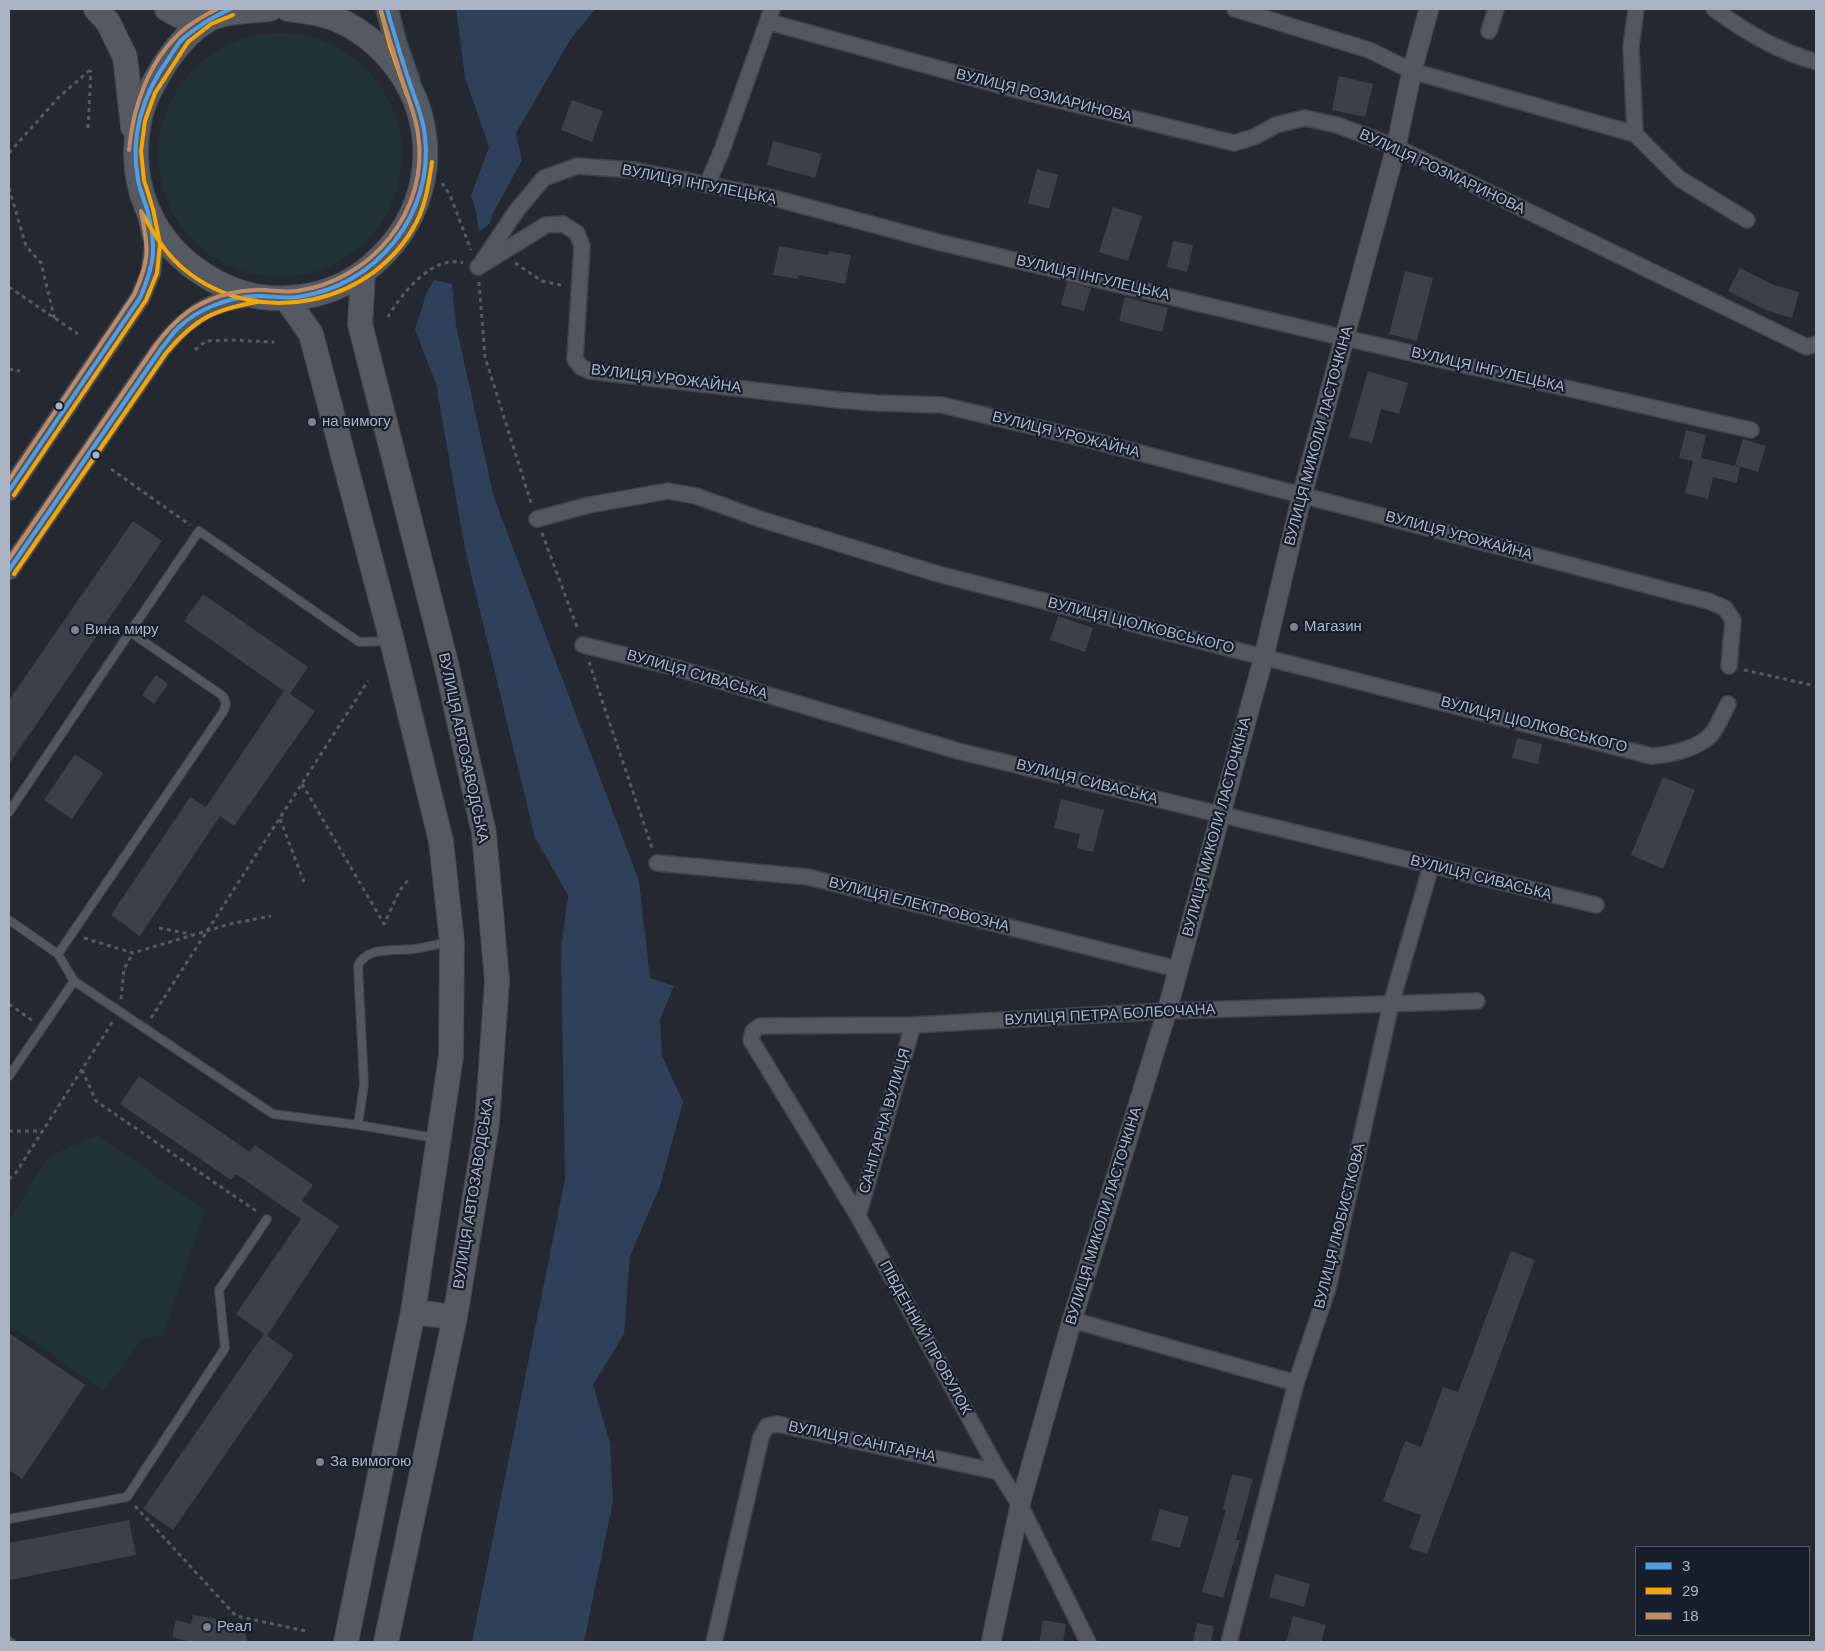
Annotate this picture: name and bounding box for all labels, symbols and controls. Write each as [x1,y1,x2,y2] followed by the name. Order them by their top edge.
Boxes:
[954,65,1134,127] street label: ВУЛИЦЯ РОЗМАРИНОВА
[1356,126,1528,218] street label: ВУЛИЦЯ РОЗМАРИНОВА
[620,161,778,209] street label: ВУЛИЦЯ ІНГУЛЕЦЬКА
[1015,252,1171,304] street label: ВУЛИЦЯ ІНГУЛЕЦЬКА
[1281,324,1357,548] street label: ВУЛИЦЯ МИКОЛИ ЛАСТОЧКІНА
[1410,344,1566,396] street label: ВУЛИЦЯ ІНГУЛЕЦЬКА
[590,361,742,397] street label: ВУЛИЦЯ УРОЖАЙНА
[54,401,64,411] unlabelled marker
[990,408,1142,462] street label: ВУЛИЦЯ УРОЖАЙНА
[322,413,391,431] place label: на вимогу
[306,416,318,428] marker: на вимогу
[91,450,101,460] unlabelled marker
[1384,508,1534,564] street label: ВУЛИЦЯ УРОЖАЙНА
[1046,594,1236,658] street label: ВУЛИЦЯ ЦІОЛКОВСЬКОГО
[1304,618,1362,636] place label: Магазин
[85,621,159,639] place label: Вина миру
[1288,621,1300,633] marker: Магазин
[69,624,81,636] marker: Вина миру
[625,646,769,704] street label: ВУЛИЦЯ СИВАСЬКА
[434,651,492,845] street label: ВУЛИЦЯ АВТОЗАВОДСЬКА
[1439,693,1629,757] street label: ВУЛИЦЯ ЦІОЛКОВСЬКОГО
[1179,715,1255,939] street label: ВУЛИЦЯ МИКОЛИ ЛАСТОЧКІНА
[1014,756,1160,808] street label: ВУЛИЦЯ СИВАСЬКА
[1408,852,1554,904] street label: ВУЛИЦЯ СИВАСЬКА
[827,874,1011,936] street label: ВУЛИЦЯ ЕЛЕКТРОВОЗНА
[1004,1000,1216,1030] street label: ВУЛИЦЯ ПЕТРА БОЛБОЧАНА
[856,1046,914,1196] street label: САНІТАРНА ВУЛИЦЯ
[450,1096,498,1290] street label: ВУЛИЦЯ АВТОЗАВОДСЬКА
[1062,1105,1146,1327] street label: ВУЛИЦЯ МИКОЛИ ЛАСТОЧКІНА
[1311,1141,1369,1311] street label: ВУЛИЦЯ ЛЮБИСТКОВА
[875,1258,975,1418] street label: ПІВДЕННИЙ ПРОВУЛОК
[787,1418,937,1466] street label: ВУЛИЦЯ САНІТАРНА
[330,1453,411,1471] place label: За вимогою
[314,1456,326,1468] marker: За вимогою
[1635,1546,1810,1636] legend
[1682,1557,1690,1574] text: 3
[1682,1582,1699,1599] text: 29
[1682,1607,1699,1624] text: 18
[217,1618,252,1636] place label: Реал
[201,1621,213,1633] marker: Реал

